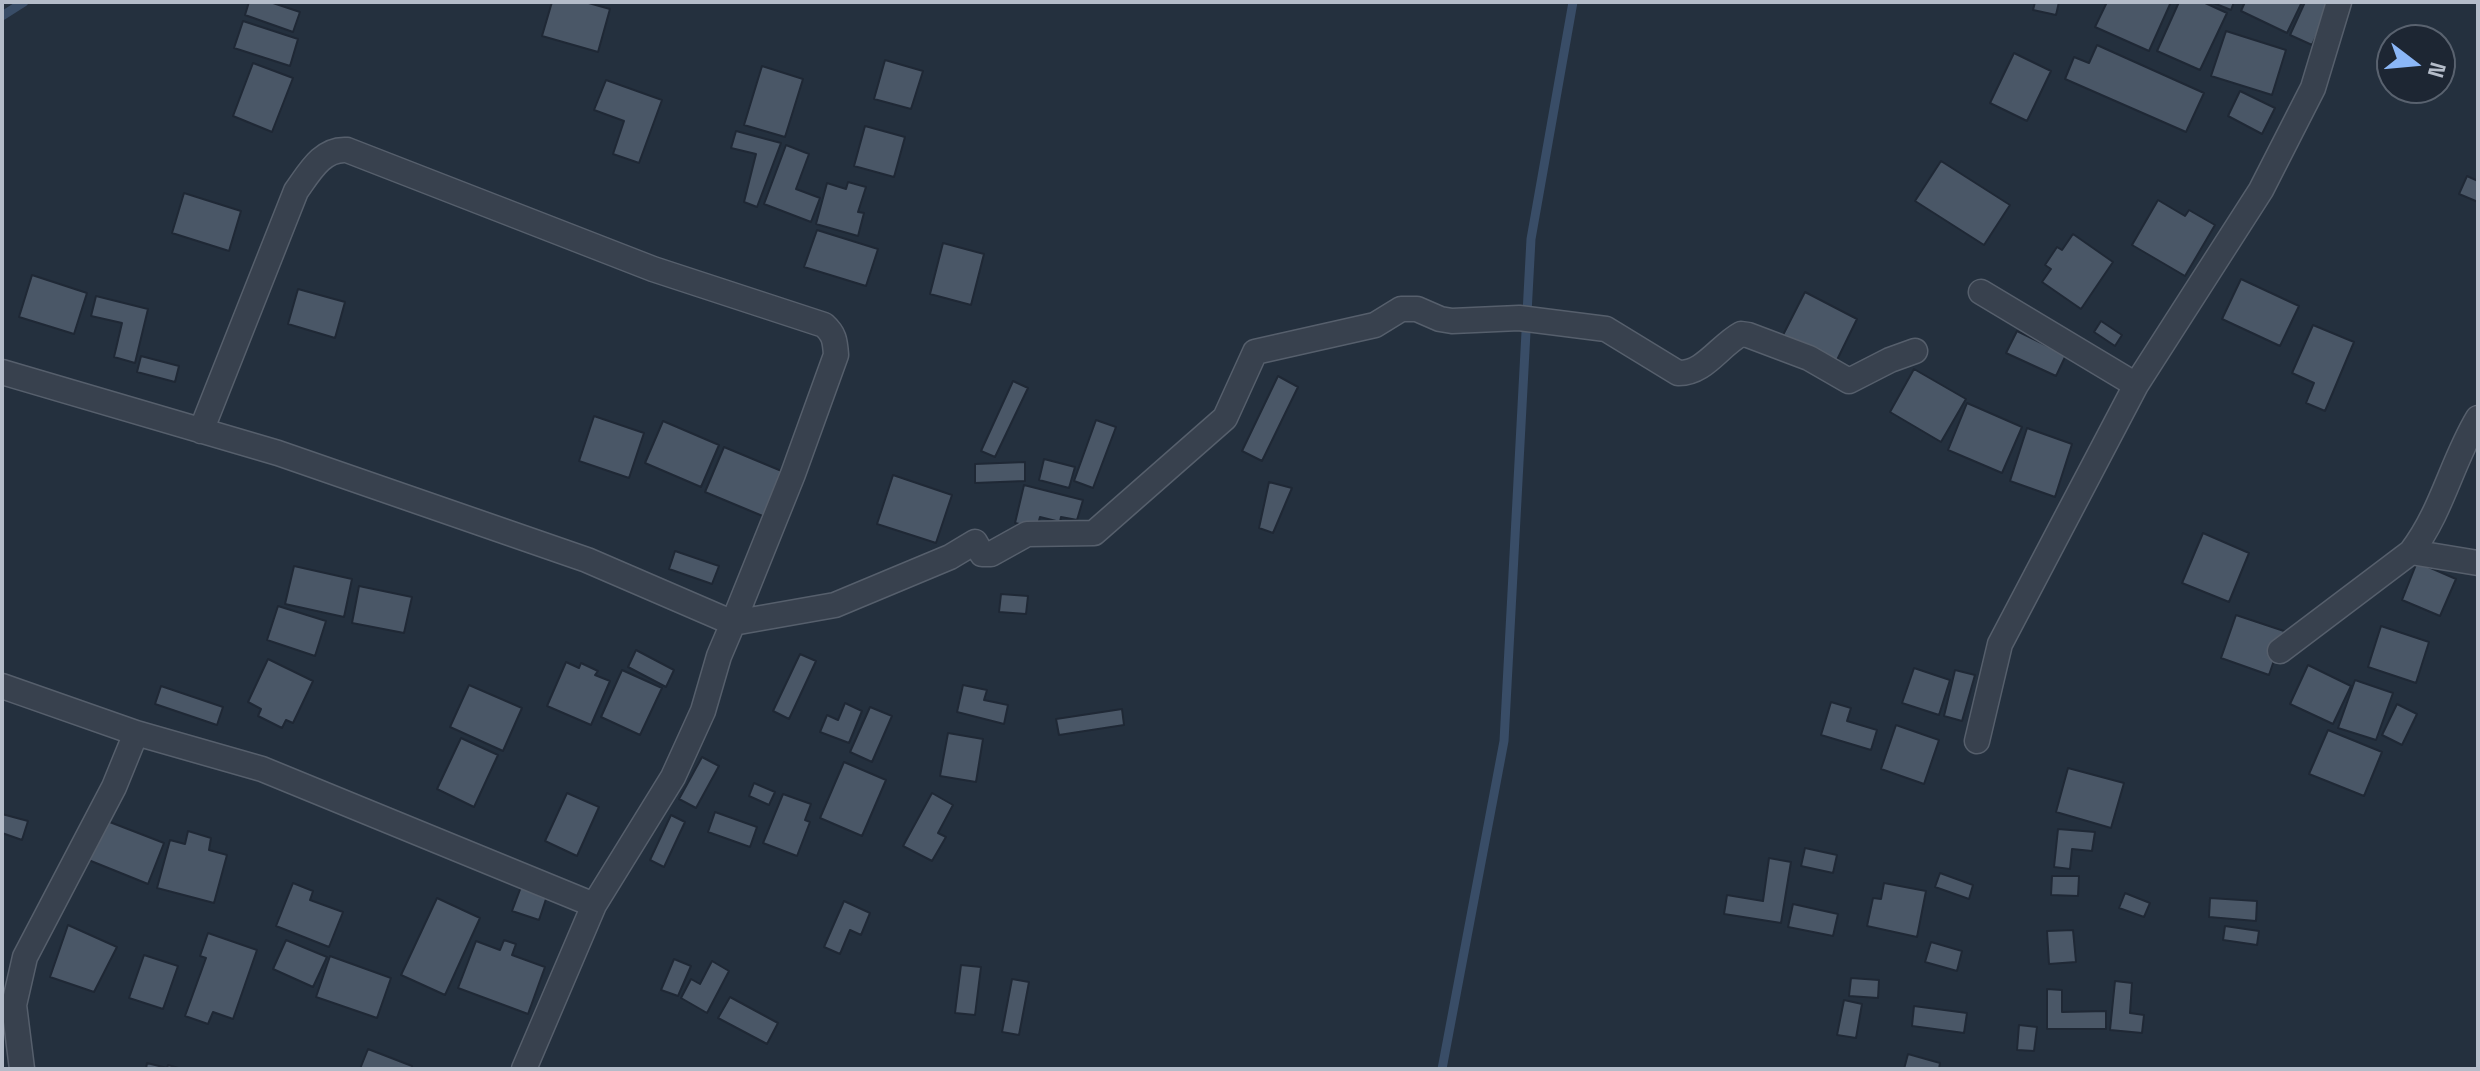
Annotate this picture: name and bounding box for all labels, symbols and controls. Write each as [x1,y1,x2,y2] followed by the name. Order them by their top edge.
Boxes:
[2376,24,2456,104] north arrow
[2422,59,2453,81] text: N

